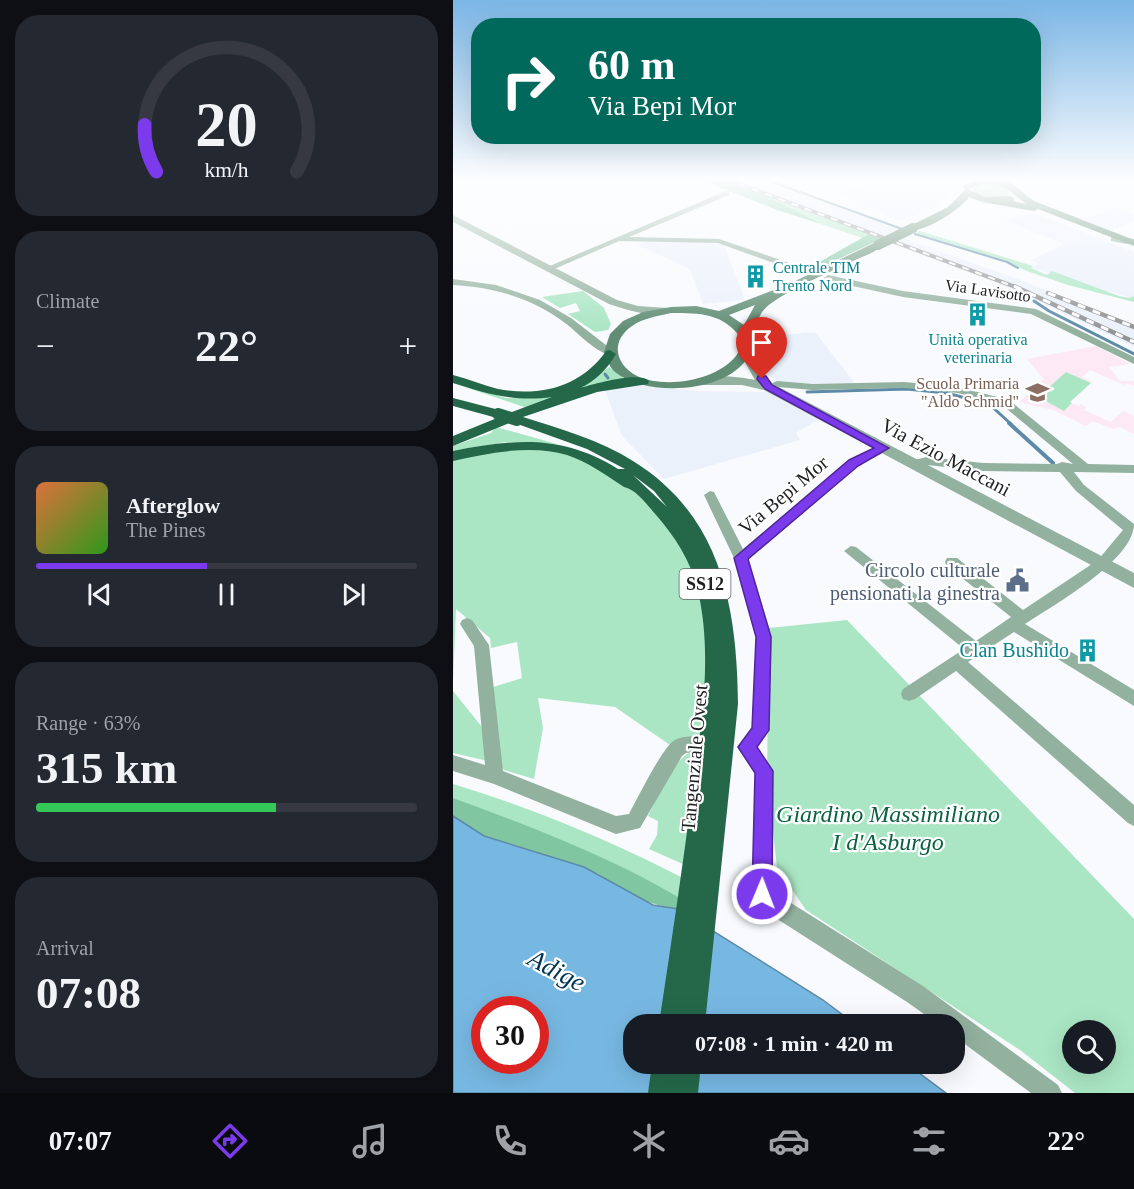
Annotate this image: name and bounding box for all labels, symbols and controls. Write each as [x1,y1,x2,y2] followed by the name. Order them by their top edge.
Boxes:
[489,42,567,120] icon: right
[588,42,676,88] text: 60 m
[195,90,258,159] text: 20
[588,91,736,121] text: Via Bepi Mor
[204,159,249,183] text: km/h
[773,259,860,294] place label: Centrale TIM Trento Nord
[742,263,768,289] building icon: Centrale TIM Trento Nord
[944,276,1032,305] street label: Via Lavisotto
[36,290,99,312] text: Climate
[965,301,991,327] building icon: Unità operativa veterinaria
[736,317,787,379] pin
[195,321,258,371] text: 22°
[745,326,778,359] icon: arrive
[36,328,55,364] text: −
[398,328,417,364] text: +
[928,331,1028,366] place label: Unità operativa veterinaria
[916,375,1019,410] place label: Scuola Primaria "Aldo Schmid"
[1024,379,1050,405] school or university icon: Scuola Primaria "Aldo Schmid"
[878,414,1015,501] street label: Via Ezio Maccani
[734,451,833,540] street label: Via Bepi Mor
[126,493,220,518] text: Afterglow
[126,519,205,541] text: The Pines
[830,559,1000,605] place label: Circolo culturale pensionati la ginestra
[1005,568,1031,594] public building icon: Circolo culturale pensionati la ginestra
[679,569,731,599] road number: SS12
[83,578,116,611] icon: previous
[210,578,243,611] icon: pause
[337,578,370,611] icon: next
[1074,637,1100,663] building icon: Clan Bushido
[960,639,1069,661] place label: Clan Bushido
[677,683,712,833] street label: Tangenziale Ovest
[36,712,140,734] text: Range · 63%
[36,743,177,793] text: 315 km
[776,801,1000,855] park label: Giardino Massimiliano I d'Asburgo
[730,862,794,926] position arrow
[36,937,94,959] text: Arrival
[521,942,590,997] water label: Adige
[36,968,141,1018] text: 07:08
[471,996,549,1074] speed limit sign: 30
[1062,1020,1116,1074] map controls
[1062,1020,1116,1074] button: search
[695,1031,893,1056] text: 07:08 · 1 min · 420 m
[209,1120,251,1162] icon: directions
[349,1120,391,1162] icon: music
[489,1120,531,1162] icon: phone
[628,1120,670,1162] icon: climate
[768,1120,810,1162] icon: car
[908,1120,950,1162] icon: filters
[49,1126,112,1156] text: 07:07
[1047,1126,1085,1156] text: 22°

